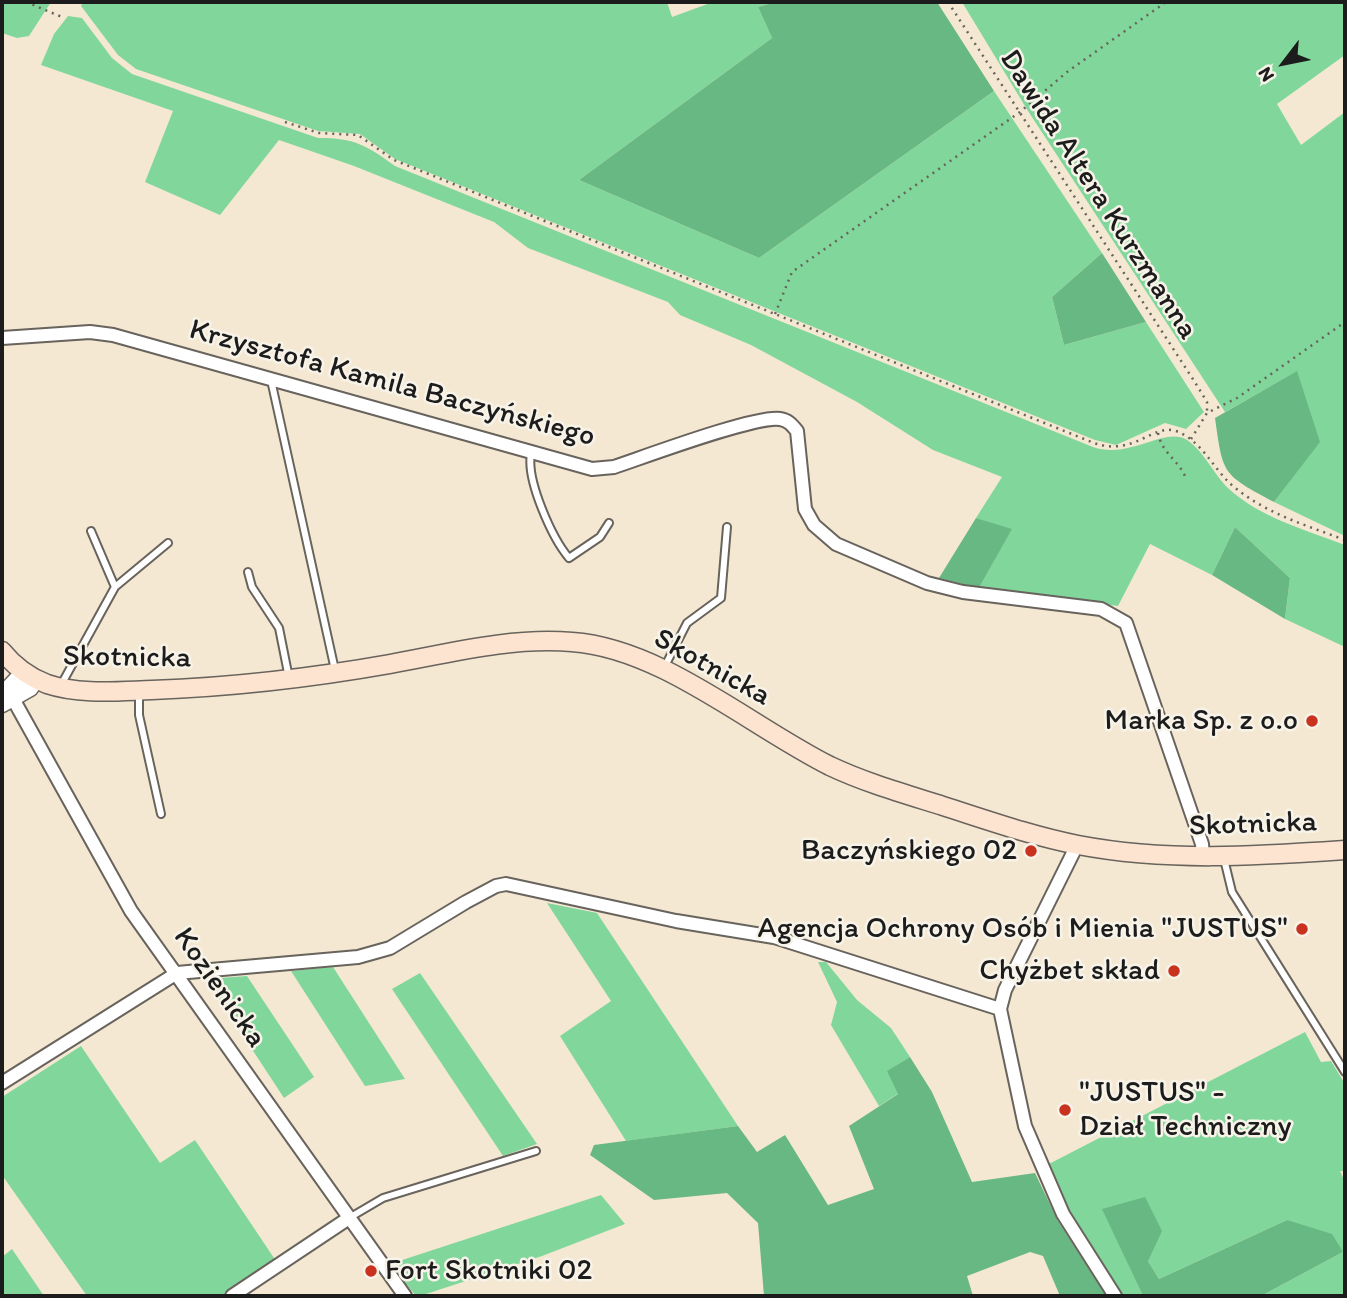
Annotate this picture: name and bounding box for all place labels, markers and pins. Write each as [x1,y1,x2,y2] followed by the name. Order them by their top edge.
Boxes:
[1105,703,1298,739] place label: Marka Sp. z o.o
[1304,713,1320,729] marker: Marka Sp. z o.o
[801,833,1017,869] place label: Baczyńskiego 02
[1023,843,1039,859] marker: Baczyńskiego 02
[758,911,1288,947] place label: Agencja Ochrony Osób i Mienia "JUSTUS"
[1294,921,1310,937] marker: Agencja Ochrony Osób i Mienia "JUSTUS"
[979,953,1160,989] place label: Chyżbet skład
[1166,963,1182,979] marker: Chyżbet skład
[1079,1075,1292,1146] place label: "JUSTUS" - Dział Techniczny
[1057,1102,1073,1118] marker: "JUSTUS" - Dział Techniczny
[385,1253,592,1289] place label: Fort Skotniki 02
[363,1263,379,1279] marker: Fort Skotniki 02

